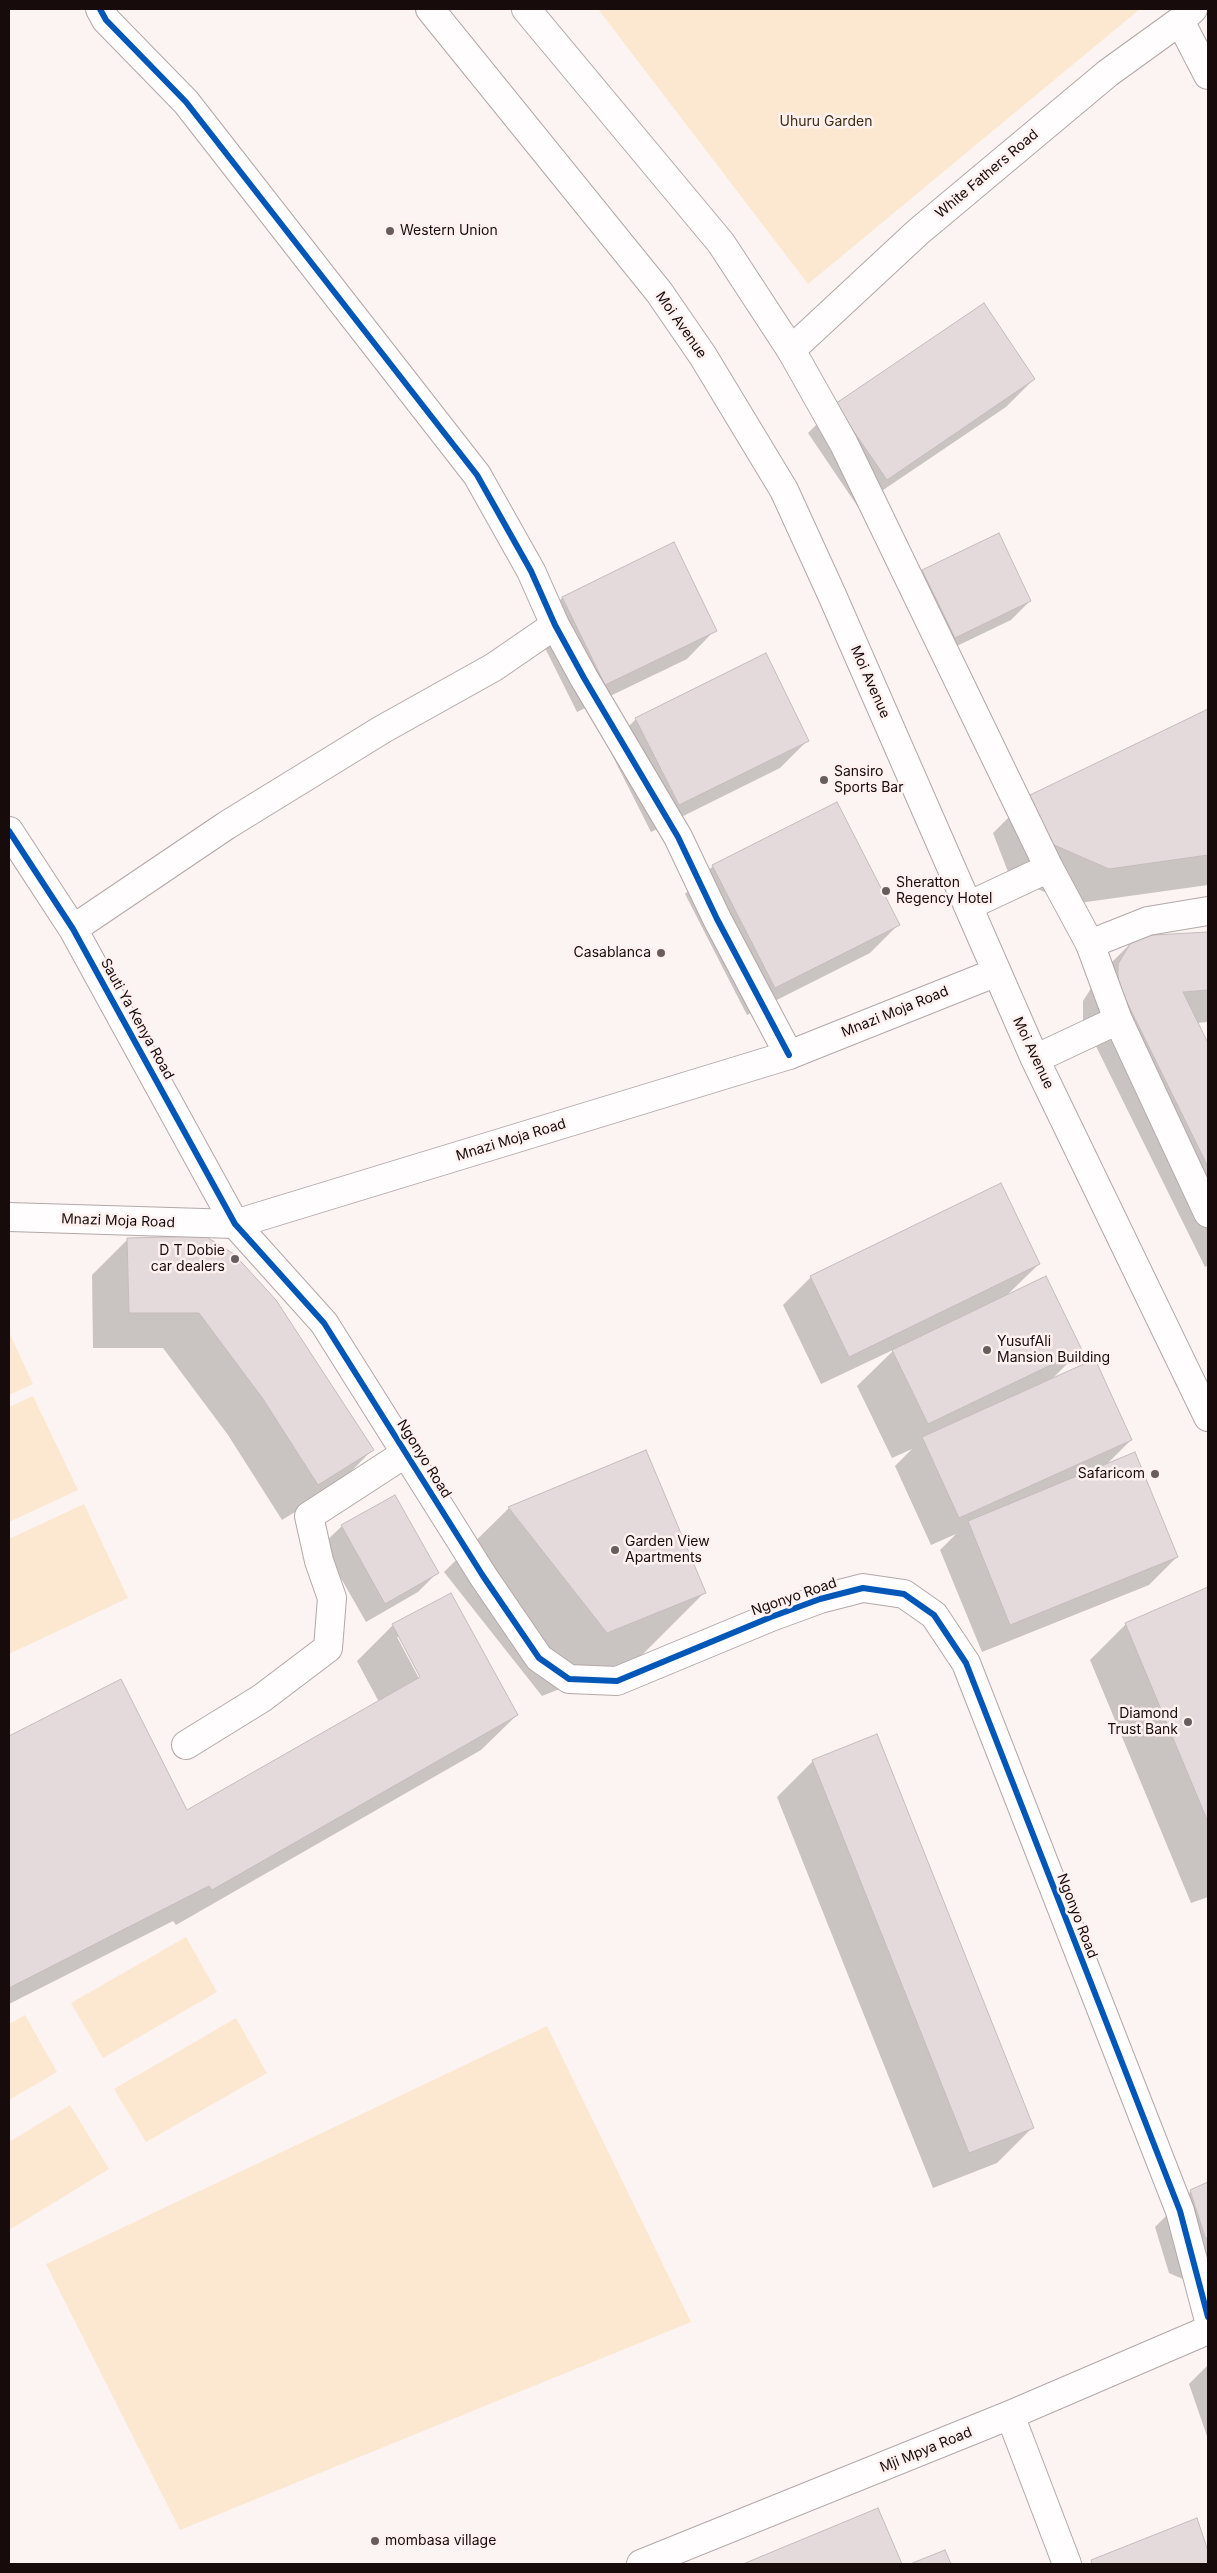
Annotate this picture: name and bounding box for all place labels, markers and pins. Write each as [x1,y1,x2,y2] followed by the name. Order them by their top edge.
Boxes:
[400,223,498,239] place label: Western Union
[384,225,396,237] marker: Western Union
[834,764,904,796] place label: Sansiro Sports Bar
[818,774,830,786] marker: Sansiro Sports Bar
[896,875,992,908] place label: Sheratton Regency Hotel
[880,885,892,897] marker: Sheratton Regency Hotel
[574,945,651,961] place label: Casablanca
[655,947,667,959] marker: Casablanca
[151,1243,225,1276] place label: D T Dobie car dealers
[229,1253,241,1265] marker: D T Dobie car dealers
[997,1334,1110,1366] place label: YusufAli Mansion Building
[981,1344,993,1356] marker: YusufAli Mansion Building
[1078,1466,1145,1482] place label: Safaricom
[1149,1468,1161,1480] marker: Safaricom
[625,1534,710,1566] place label: Garden View Apartments
[609,1544,621,1556] marker: Garden View Apartments
[1107,1706,1178,1738] place label: Diamond Trust Bank
[1182,1716,1194,1728] marker: Diamond Trust Bank
[385,2533,496,2549] place label: mombasa village
[369,2535,381,2547] marker: mombasa village

